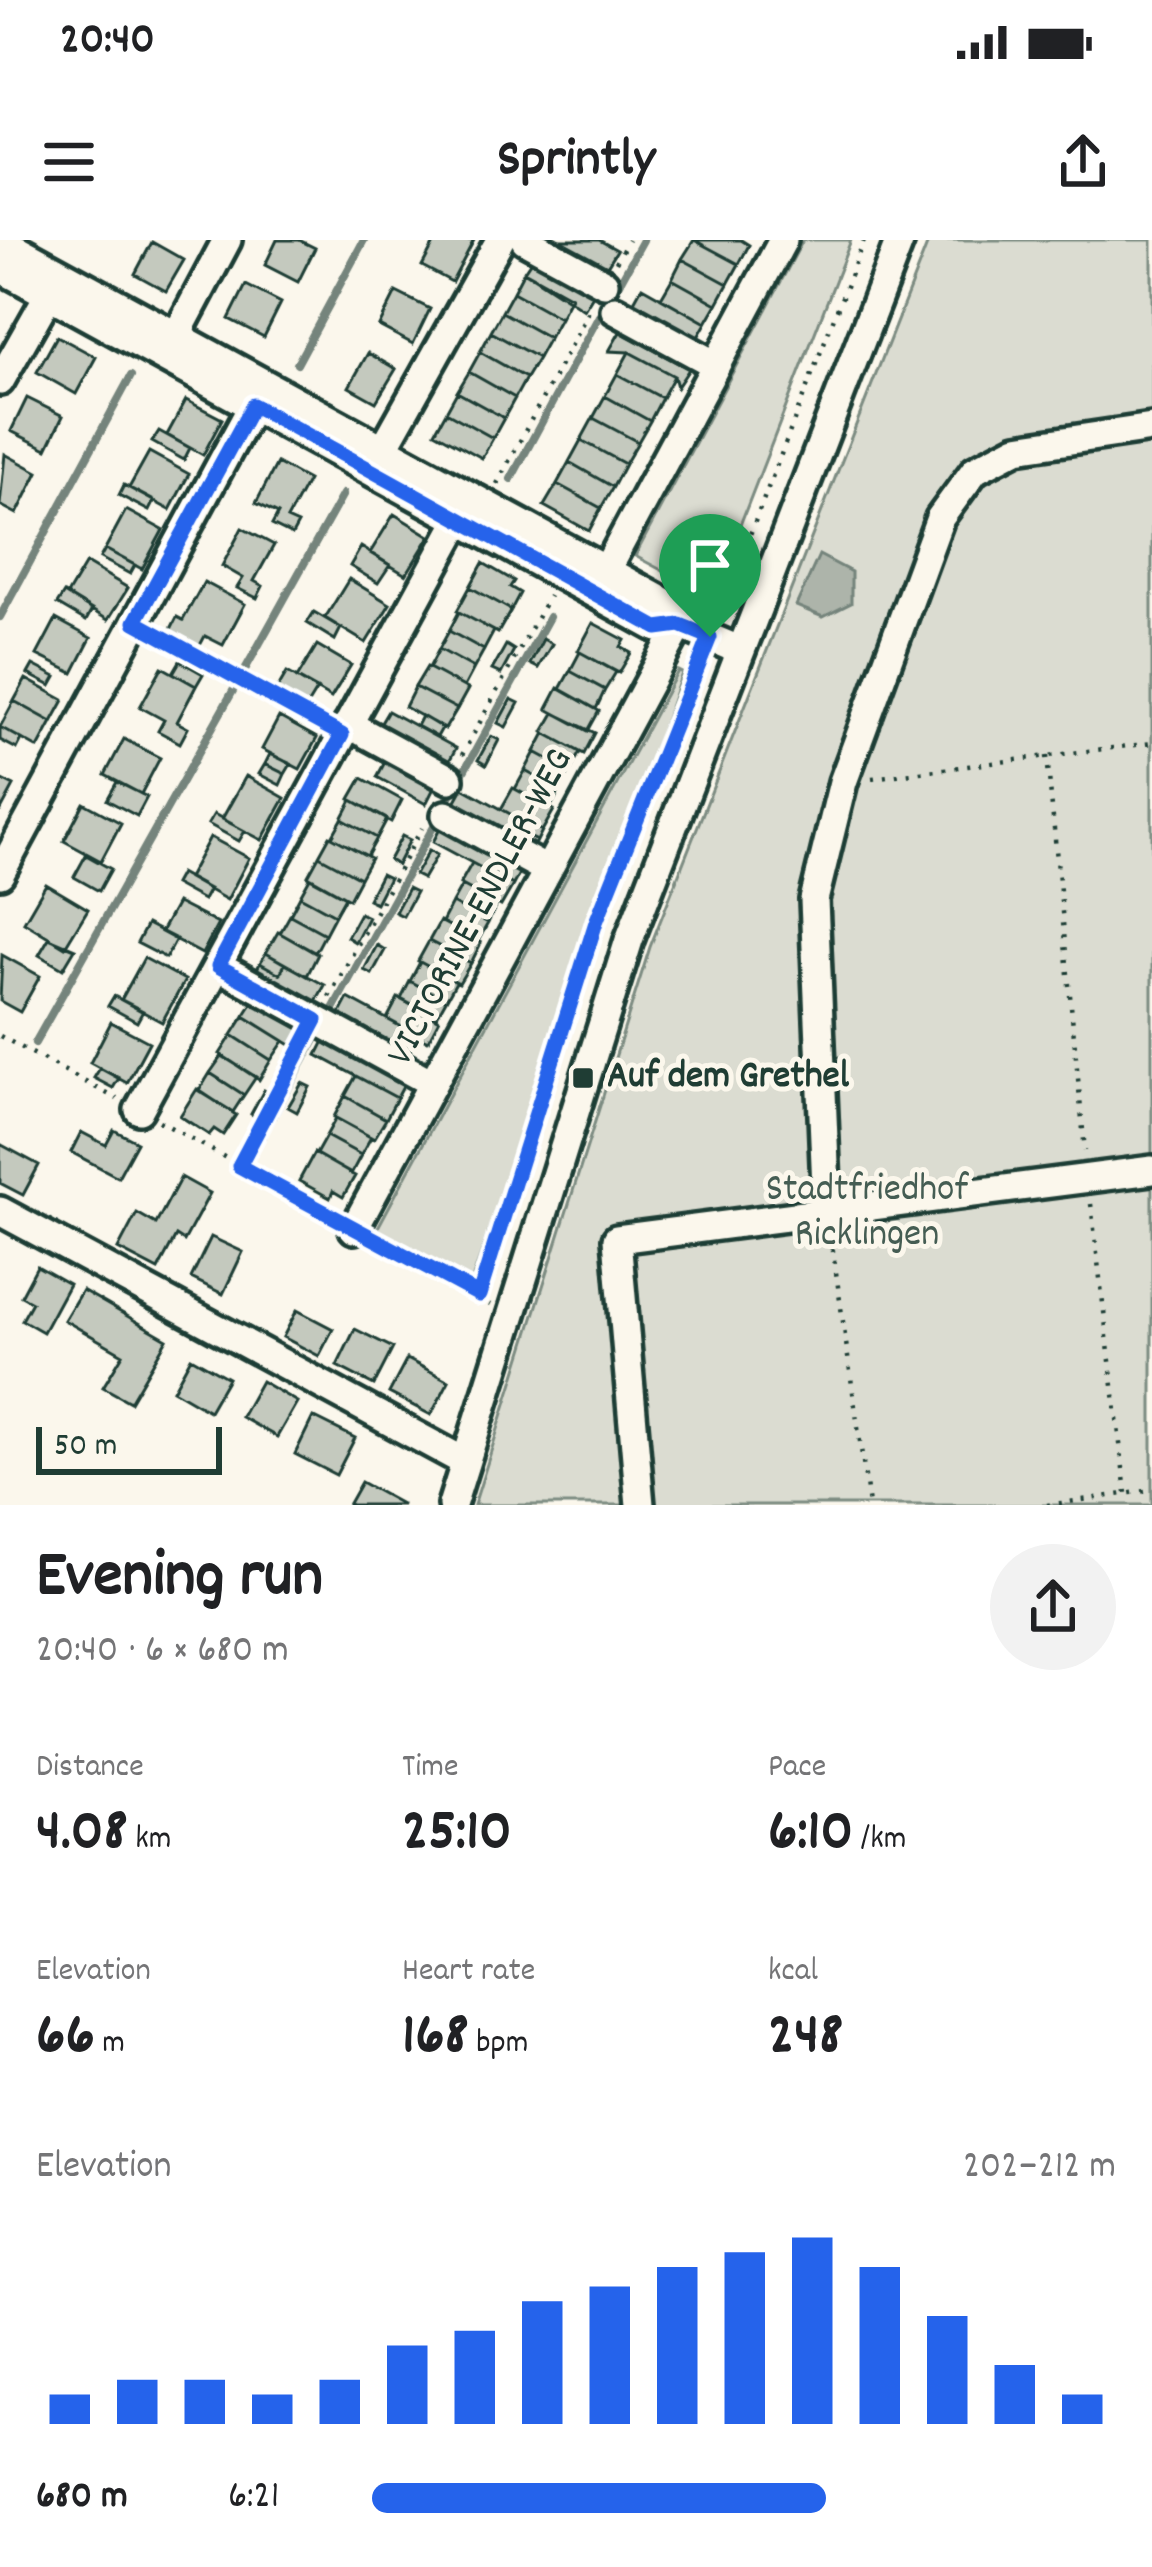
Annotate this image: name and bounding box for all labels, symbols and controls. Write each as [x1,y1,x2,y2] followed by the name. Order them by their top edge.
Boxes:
[60,10,155,74] text: 20:40
[497,124,655,201] text: Sprintly
[36,129,102,195] icon: menu
[1050,129,1116,195] icon: share
[659,514,761,637] pin
[677,532,743,598] icon: arrive
[375,740,589,1076] street label: VICTORINE-ENDLER-WEG
[607,1051,850,1106] place label: Auf dem Grethel
[570,1065,596,1091] marker: Auf dem Grethel
[766,1164,969,1264] park label: Stadtfriedhof Ricklingen
[36,1421,222,1474] scale bar
[54,1424,118,1471] text: 50 m
[36,1533,323,1627] text: Evening run
[990,1544,1116,1670] button: share
[36,1625,289,1680] text: 20:40 · 6 × 680 m
[36,1745,144,1792] text: Distance
[402,1745,458,1792] text: Time
[768,1745,826,1792] text: Pace
[36,1792,128,1878] text: 4.08
[402,1792,512,1878] text: 25:10
[768,1792,853,1878] text: 6:10
[128,1817,171,1864] text: km
[853,1817,906,1864] text: /km
[36,1949,151,1996] text: Elevation
[402,1949,535,1996] text: Heart rate
[768,1949,818,1996] text: kcal
[36,1996,95,2082] text: 66
[402,1996,469,2082] text: 168
[768,1996,843,2082] text: 248
[95,2021,125,2068] text: m
[469,2021,528,2068] text: bpm
[36,2141,172,2196] text: Elevation
[963,2141,1116,2196] text: 202–212 m
[36,2471,128,2526] text: 680 m
[228,2471,279,2526] text: 6:21

